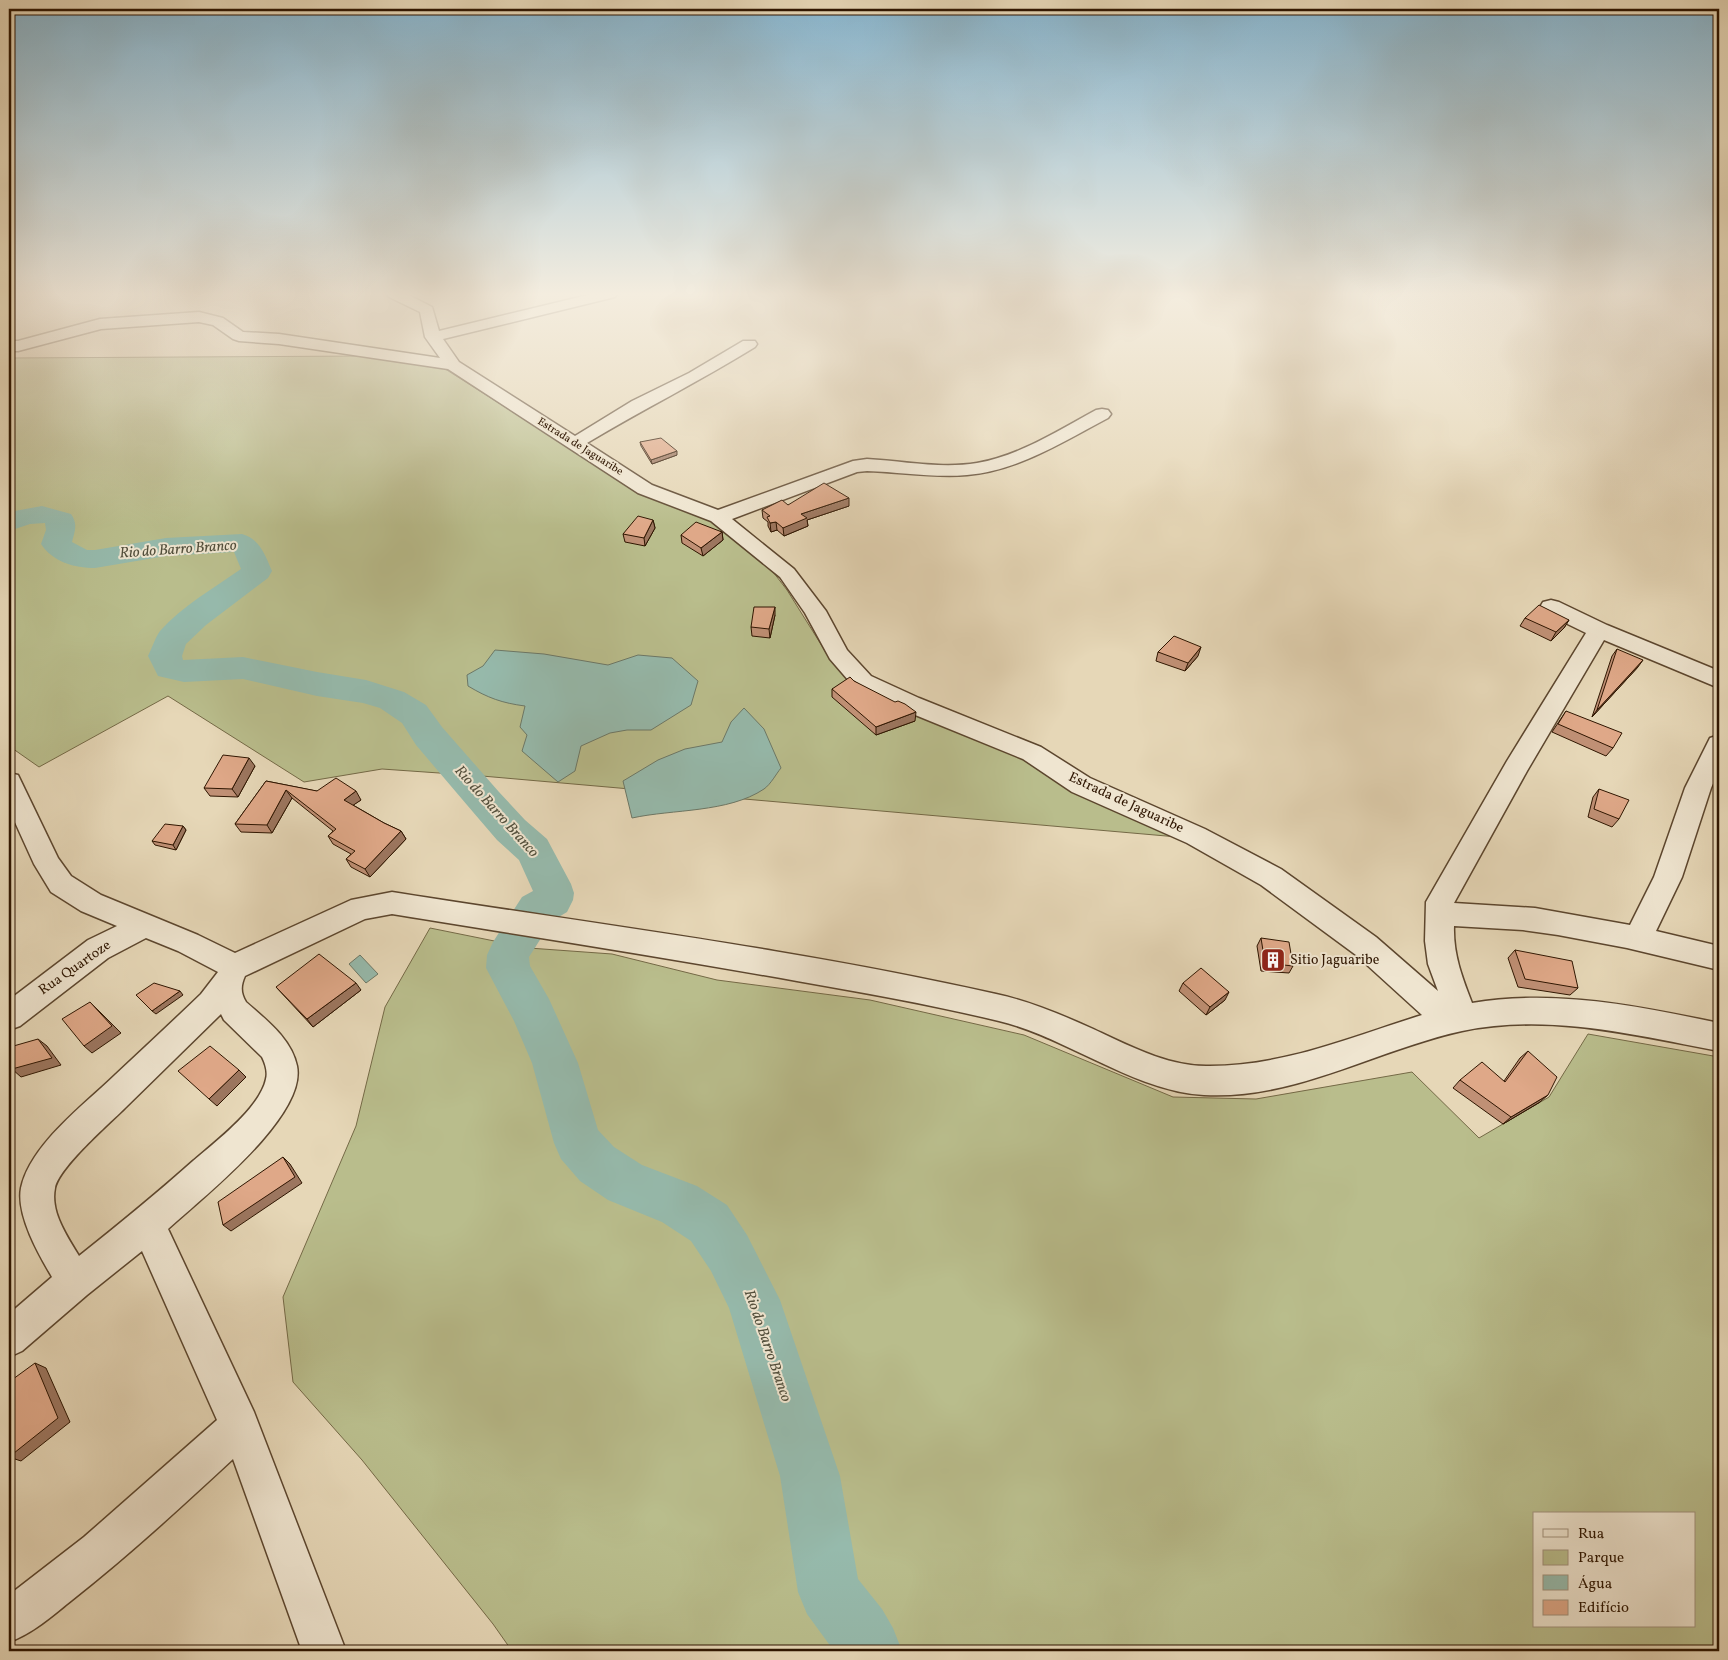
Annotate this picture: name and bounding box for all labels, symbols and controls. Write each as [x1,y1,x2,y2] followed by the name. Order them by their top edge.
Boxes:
[534,415,626,479] street label: Estrada de Jaguaribe
[119,535,237,565] water label: Rio do Barro Branco
[449,761,543,863] water label: Rio do Barro Branco
[1065,768,1187,838] street label: Estrada de Jaguaribe
[35,936,115,1000] street label: Rua Quartoze
[1260,947,1286,973] building icon: Sitio Jaguaribe
[1290,951,1380,970] place label: Sitio Jaguaribe
[738,1287,796,1405] water label: Rio do Barro Branco
[1533,1512,1696,1628] legend
[1578,1524,1604,1545] text: Rua
[1578,1548,1624,1569] text: Parque
[1578,1574,1612,1595] text: Água
[1578,1598,1629,1619] text: Edifício

